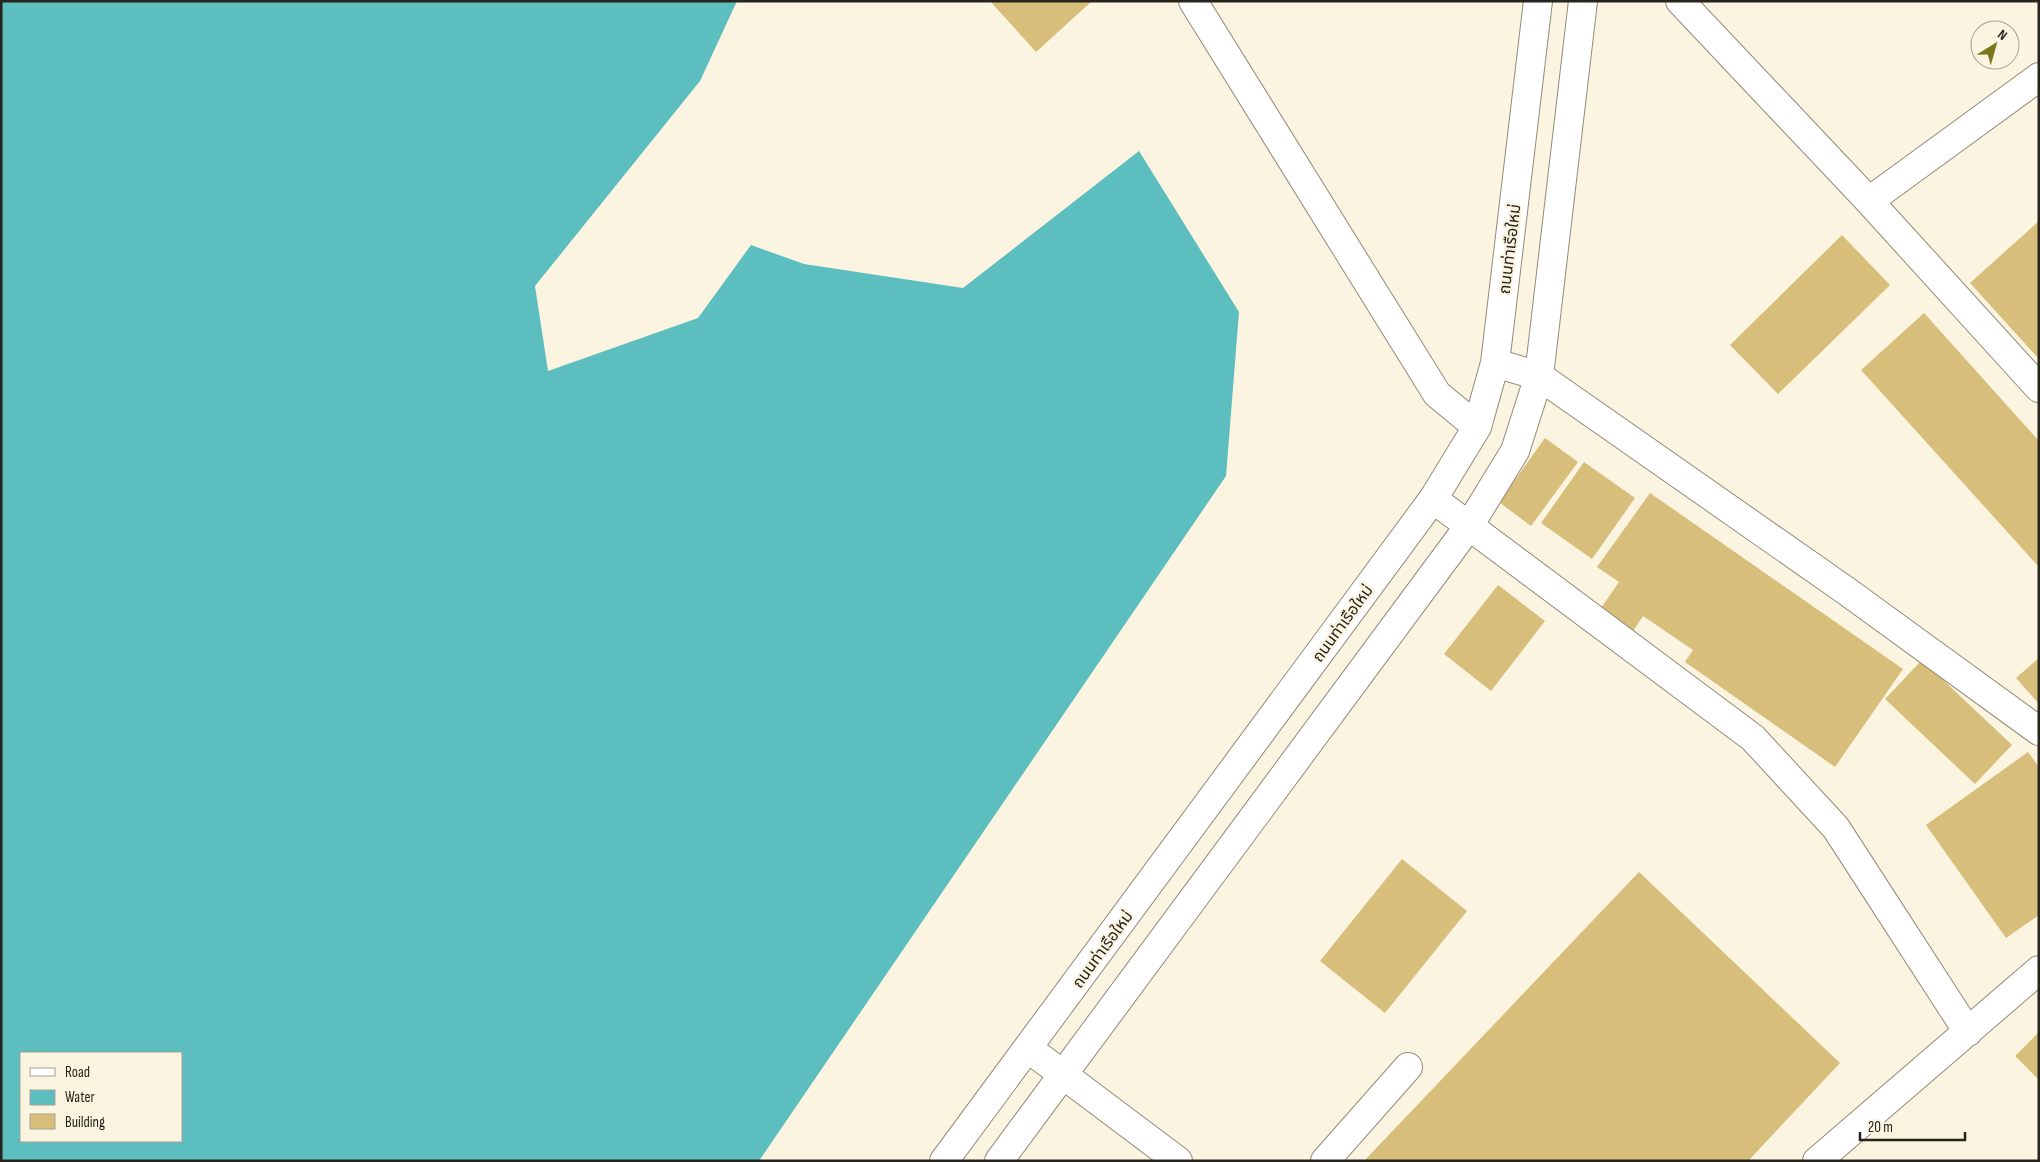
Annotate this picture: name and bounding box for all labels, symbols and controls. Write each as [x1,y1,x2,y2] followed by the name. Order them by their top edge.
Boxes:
[1970,20,2020,70] north arrow
[1994,26,2011,44] text: N
[1496,203,1525,295] street label: ถนนท่าเรือใหม่
[1309,582,1378,666] street label: ถนนท่าเรือใหม่
[1069,908,1138,992] street label: ถนนท่าเรือใหม่
[20,1052,182,1142] legend
[65,1063,90,1082] text: Road
[65,1088,96,1107] text: Water
[1860,1110,1965,1142] scale bar
[65,1113,105,1132] text: Building
[1868,1118,1893,1137] text: 20 m

